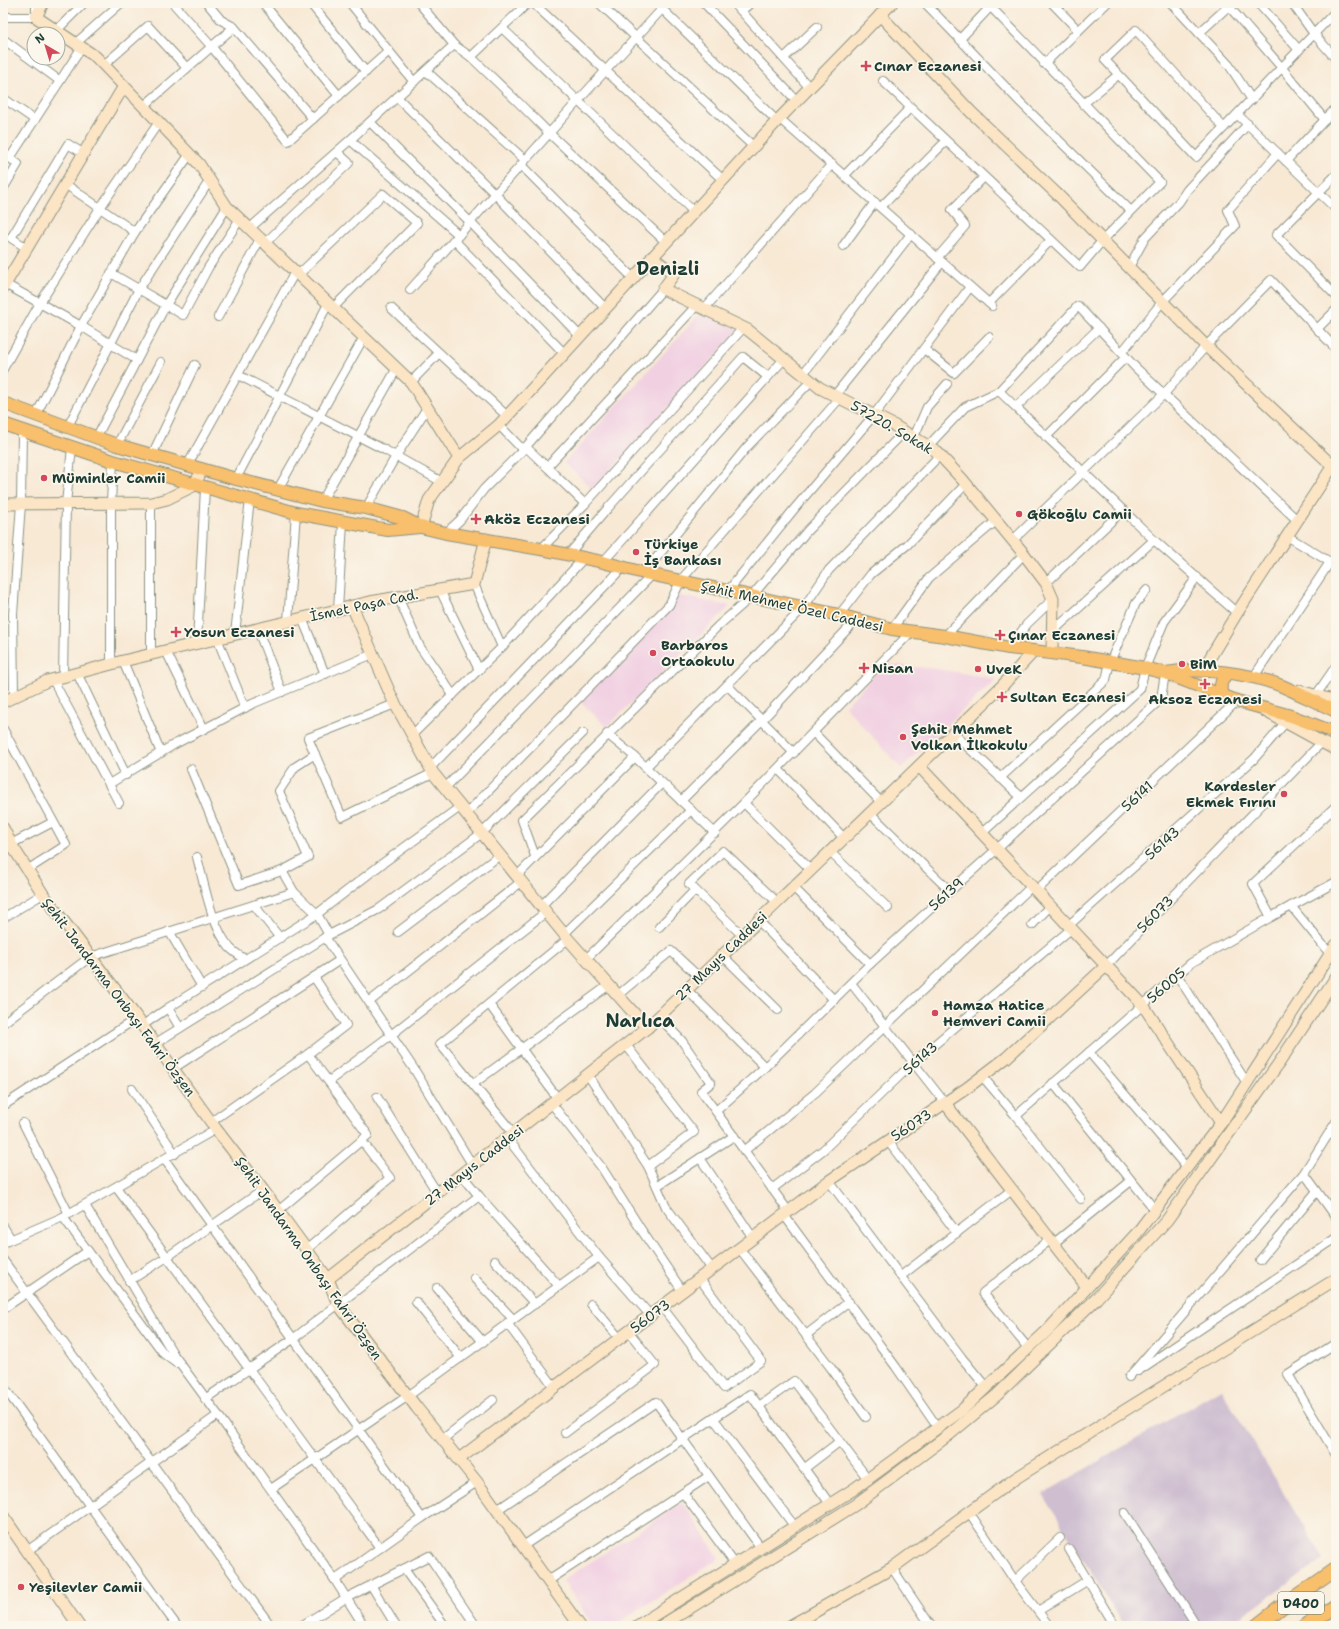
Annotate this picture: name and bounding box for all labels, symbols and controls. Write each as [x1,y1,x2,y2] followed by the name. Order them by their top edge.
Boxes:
[26,26,66,66] north arrow
[32,30,48,47] text: N
[874,57,981,75] place label: Cınar Eczanesi
[861,61,871,71] marker: Cınar Eczanesi
[637,257,699,281] district label: Denizli
[847,396,937,458] street label: 57220. Sokak
[52,469,166,487] place label: Müminler Camii
[39,473,49,483] marker: Müminler Camii
[1027,505,1132,523] place label: Gökoğlu Camii
[1014,509,1024,519] marker: Gökoğlu Camii
[484,510,590,528] place label: Aköz Eczanesi
[471,514,481,524] marker: Aköz Eczanesi
[644,535,721,569] place label: Türkiye İş Bankası
[631,547,641,557] marker: Türkiye İş Bankası
[699,576,885,636] street label: Şehit Mehmet Özel Caddesi
[308,585,420,625] street label: İsmet Paşa Cad.
[184,623,295,641] place label: Yosun Eczanesi
[1008,626,1115,644] place label: Çınar Eczanesi
[171,627,181,637] marker: Yosun Eczanesi
[995,630,1005,640] marker: Çınar Eczanesi
[661,636,735,670] place label: Barbaros Ortaokulu
[648,648,658,658] marker: Barbaros Ortaokulu
[1190,655,1218,673] place label: BiM
[872,659,913,677] place label: Nisan
[1177,659,1187,669] marker: BiM
[986,660,1022,678] place label: UveK
[859,663,869,673] marker: Nisan
[973,664,983,674] marker: UveK
[1200,679,1210,689] marker: Aksoz Eczanesi
[1010,688,1126,706] place label: Sultan Eczanesi
[1148,690,1262,708] place label: Aksoz Eczanesi
[997,692,1007,702] marker: Sultan Eczanesi
[911,720,1028,754] place label: Şehit Mehmet Volkan İlkokulu
[898,732,908,742] marker: Şehit Mehmet Volkan İlkokulu
[1117,777,1157,815] street label: 56141
[1186,777,1276,811] place label: Kardesler Ekmek Fırını
[1279,789,1289,799] marker: Kardesler Ekmek Fırını
[1141,823,1183,863] street label: 56143
[925,874,967,914] street label: 56139
[1133,891,1177,937] street label: 56073
[38,894,200,1100] street label: Şehit Jandarma Onbaşı Fahri Özşen
[671,907,771,1005] street label: 27 Mayıs Caddesi
[1143,963,1189,1007] street label: 56005
[943,996,1046,1030] place label: Hamza Hatice Hemveri Camii
[930,1008,940,1018] marker: Hamza Hatice Hemveri Camii
[605,1009,675,1033] district label: Narlıca
[899,1038,941,1078] street label: 56143
[887,1105,935,1145] street label: 56073
[421,1121,527,1209] street label: 27 Mayıs Caddesi
[232,1153,387,1364] street label: Şehit Jandarma Onbaşı Fahri Özşen
[626,1295,674,1337] street label: 56073
[29,1578,142,1596] place label: Yeşilevler Camii
[16,1582,26,1592] marker: Yeşilevler Camii
[1278,1592,1324,1614] road number: D400

